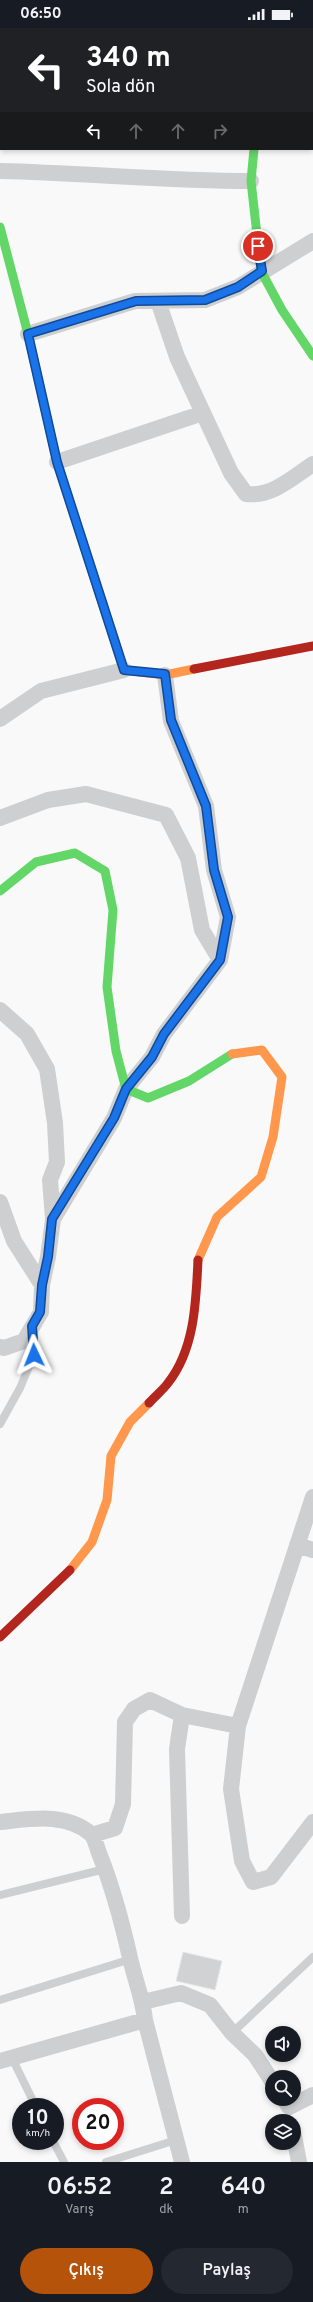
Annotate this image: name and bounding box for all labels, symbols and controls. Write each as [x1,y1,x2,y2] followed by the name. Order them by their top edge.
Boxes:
[20,5,62,24] text: 06:50
[86,41,171,77] text: 340 m
[20,44,72,96] icon: left
[86,76,155,99] text: Sola dön
[83,120,105,142] icon: left
[125,120,147,142] icon: ahead
[167,120,189,142] icon: ahead
[209,120,231,142] icon: right
[241,229,275,263] pin
[247,235,269,257] icon: arrive
[13,1334,55,1376] position arrow
[265,2026,301,2150] map controls
[265,2026,301,2062] button: sound
[265,2070,301,2106] button: search
[72,2098,124,2150] speed limit sign: 20
[27,2106,49,2132] text: 10
[265,2114,301,2150] button: layers
[26,2127,50,2140] text: km/h
[47,2173,112,2203] text: 06:52
[159,2173,174,2203] text: 2
[221,2173,266,2203] text: 640
[65,2202,94,2218] text: Varış
[159,2202,174,2218] text: dk
[238,2202,249,2218] text: m
[20,2248,153,2294] button: Çıkış
[161,2248,293,2294] button: Paylaş

